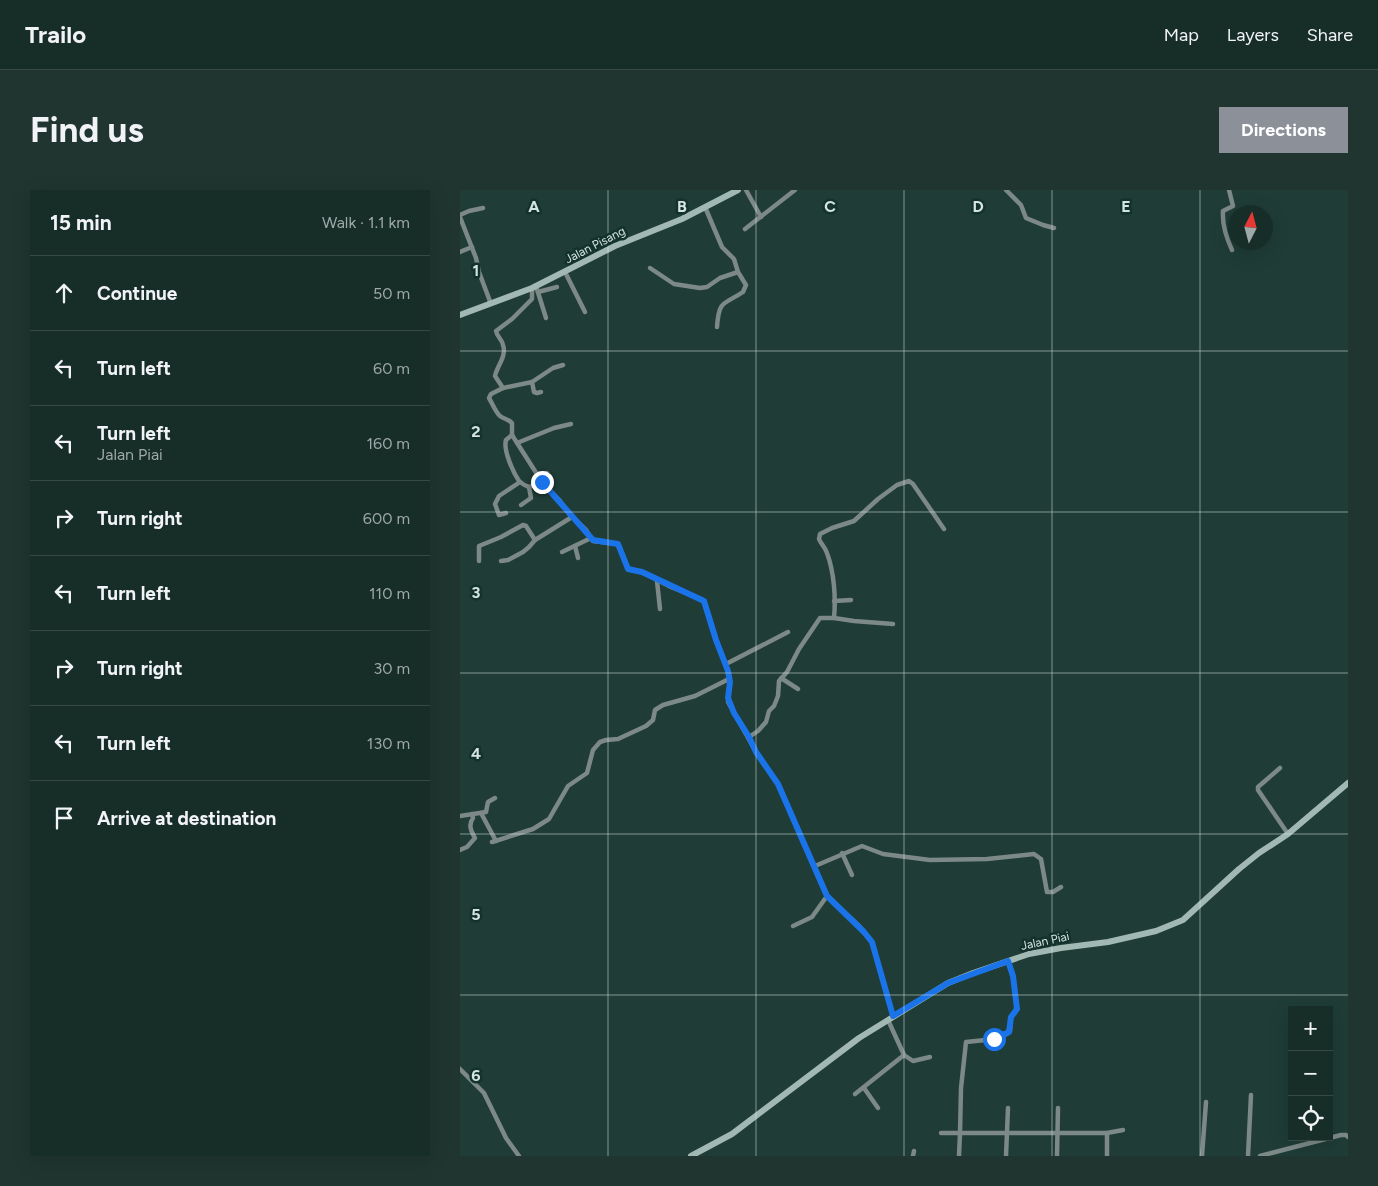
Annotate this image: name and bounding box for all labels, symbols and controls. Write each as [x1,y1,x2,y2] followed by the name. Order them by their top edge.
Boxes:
[25,20,86,49] text: Trailo
[1164,24,1199,46] text: Map
[1227,24,1279,46] text: Layers
[1307,24,1353,46] text: Share
[1219,107,1348,153] button: Directions
[30,109,144,151] text: Find us
[528,197,540,216] text: A
[677,197,687,216] text: B
[824,197,836,216] text: C
[972,197,984,216] text: D
[1121,197,1131,216] text: E
[1228,205,1273,250] north arrow
[50,210,112,235] text: 15 min
[322,213,410,232] text: Walk · 1.1 km
[562,224,628,266] street label: Jalan Pisang
[473,261,479,280] text: 1
[50,279,78,307] icon: ahead
[97,282,177,305] text: Continue
[373,284,410,303] text: 50 m
[50,354,78,382] icon: left
[97,357,171,380] text: Turn left
[373,359,410,378] text: 60 m
[97,422,171,445] text: Turn left
[471,422,481,441] text: 2
[50,429,78,457] icon: left
[367,434,410,453] text: 160 m
[97,445,163,464] text: Jalan Piai
[531,471,554,494] route end
[50,504,78,532] icon: right
[97,507,183,530] text: Turn right
[363,509,410,528] text: 600 m
[50,579,78,607] icon: left
[97,582,171,605] text: Turn left
[472,583,481,602] text: 3
[369,584,410,603] text: 110 m
[50,654,78,682] icon: right
[97,657,183,680] text: Turn right
[373,659,410,678] text: 30 m
[50,729,78,757] icon: left
[97,732,171,755] text: Turn left
[367,734,410,753] text: 130 m
[471,744,481,763] text: 4
[50,804,78,832] icon: arrive
[97,807,276,830] text: Arrive at destination
[471,905,481,924] text: 5
[1019,929,1071,953] street label: Jalan Piai
[1288,1006,1333,1141] map controls
[1288,1006,1333,1051] button: +
[983,1028,1006,1051] route start
[1288,1051,1333,1096] button: −
[471,1066,481,1085] text: 6
[1288,1096,1333,1141] button: locate

